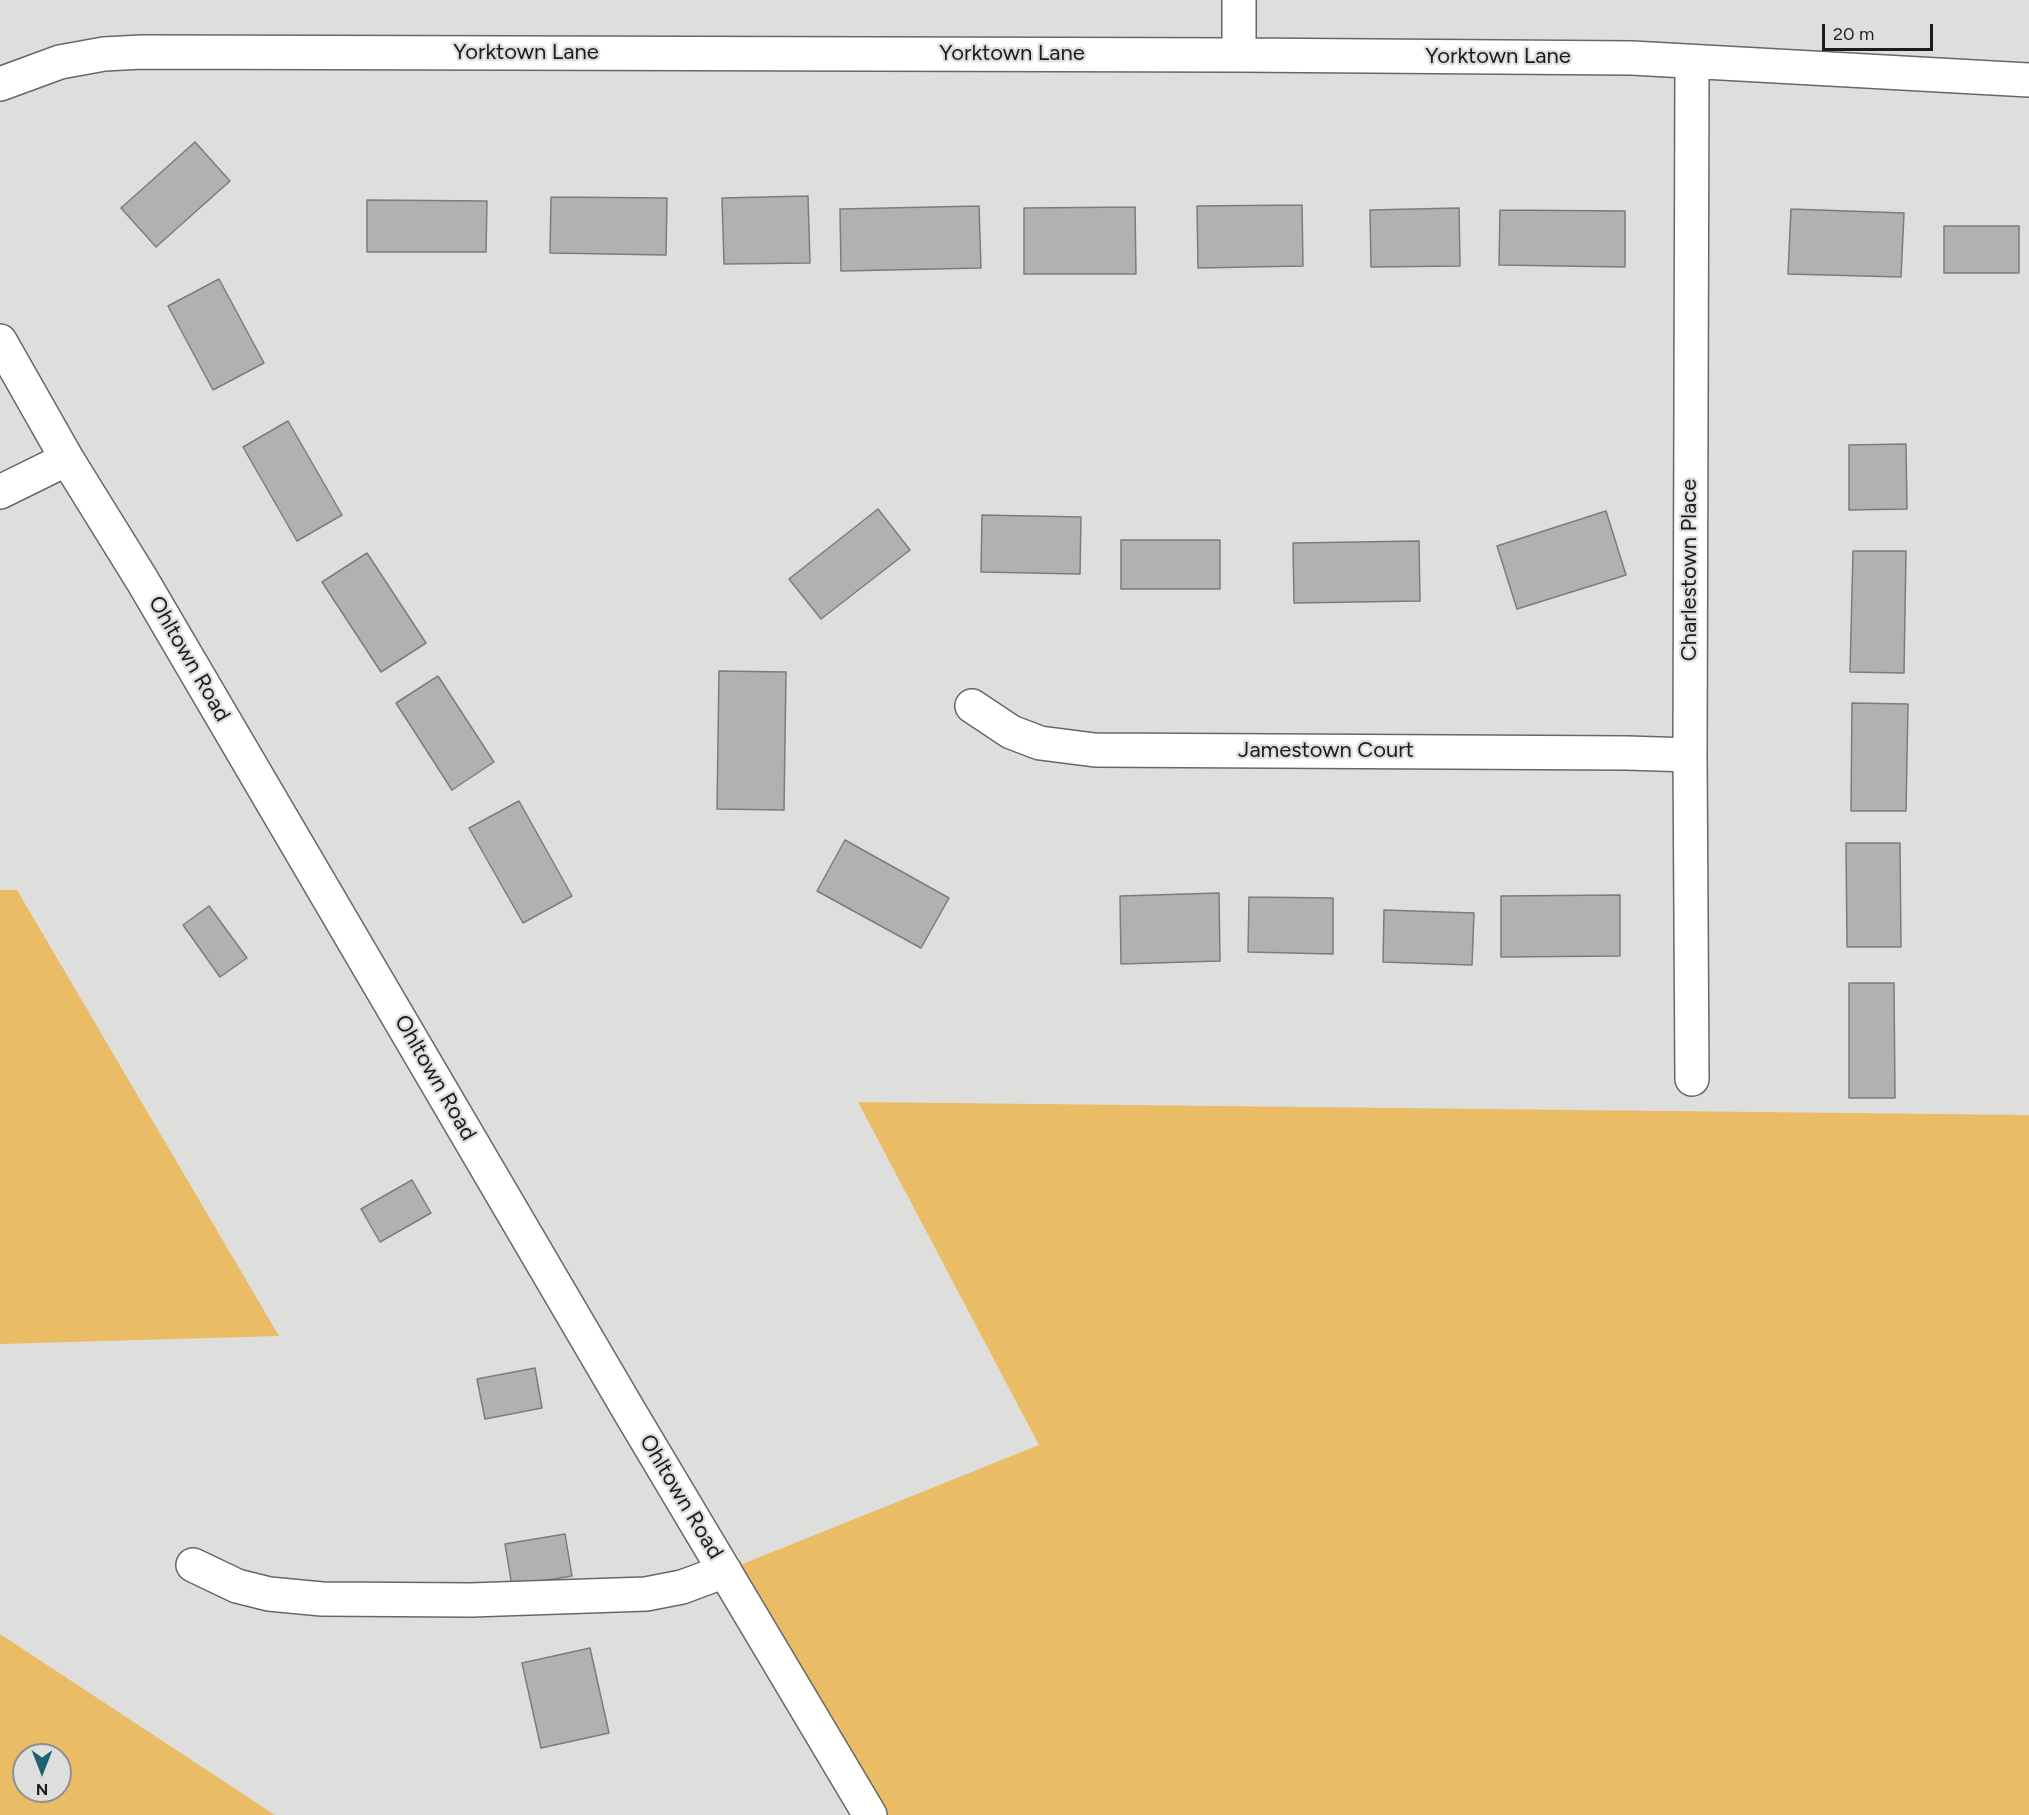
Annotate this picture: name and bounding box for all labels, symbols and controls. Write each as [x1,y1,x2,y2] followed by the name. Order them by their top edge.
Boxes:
[1825,12,1936,50] scale bar
[1833,23,1874,45] text: 20 m
[453,40,599,66] street label: Yorktown Lane
[939,41,1085,67] street label: Yorktown Lane
[1425,44,1571,70] street label: Yorktown Lane
[1677,479,1703,661] street label: Charlestown Place
[142,592,236,726] street label: Ohltown Road
[1238,738,1414,764] street label: Jamestown Court
[388,1011,482,1145] street label: Ohltown Road
[633,1430,729,1564] street label: Ohltown Road
[12,1743,72,1803] north arrow
[36,1780,48,1799] text: N

